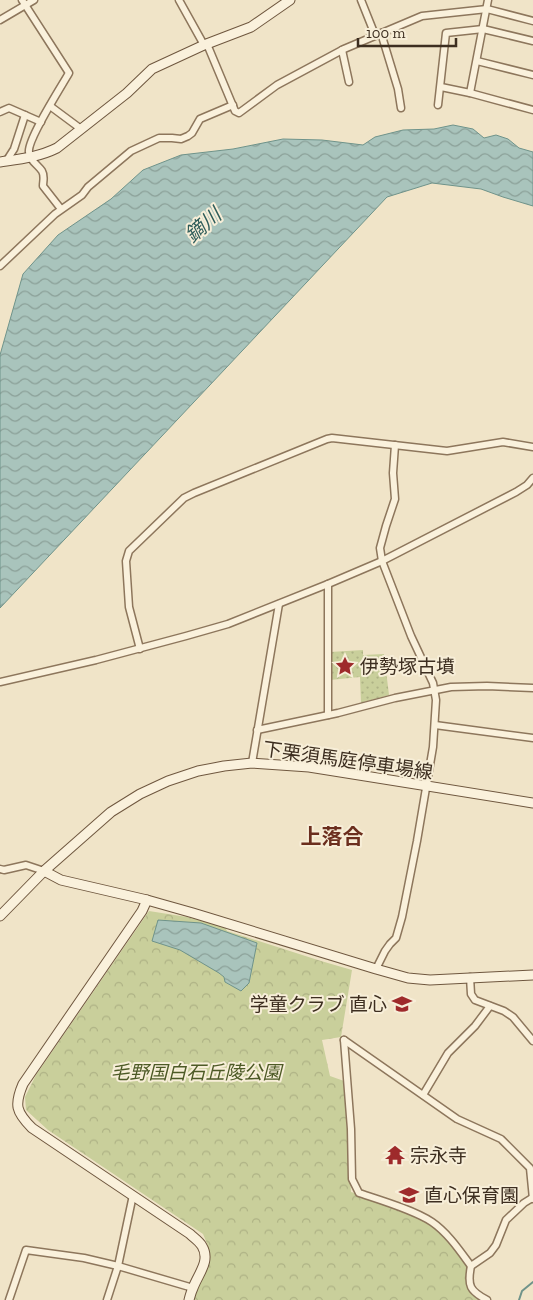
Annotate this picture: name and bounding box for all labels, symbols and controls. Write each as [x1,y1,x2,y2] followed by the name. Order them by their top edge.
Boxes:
[358,15,456,47] scale bar
[366,24,405,42] text: 100 m
[180,202,227,247] water label: 鏑川
[334,655,356,677] place icon: 伊勢塚古墳
[360,655,455,678] place label: 伊勢塚古墳
[262,737,434,784] street label: 下栗須馬庭停車場線
[301,824,364,849] district label: 上落合
[250,993,387,1016] place label: 学童クラブ 直心
[391,993,413,1015] school or university icon: 学童クラブ 直心
[110,1061,284,1084] park label: 毛野国白石丘陵公園
[384,1144,406,1166] temple icon: 宗永寺
[410,1144,467,1167] place label: 宗永寺
[398,1184,420,1206] school or university icon: 直心保育園
[424,1184,519,1207] place label: 直心保育園

